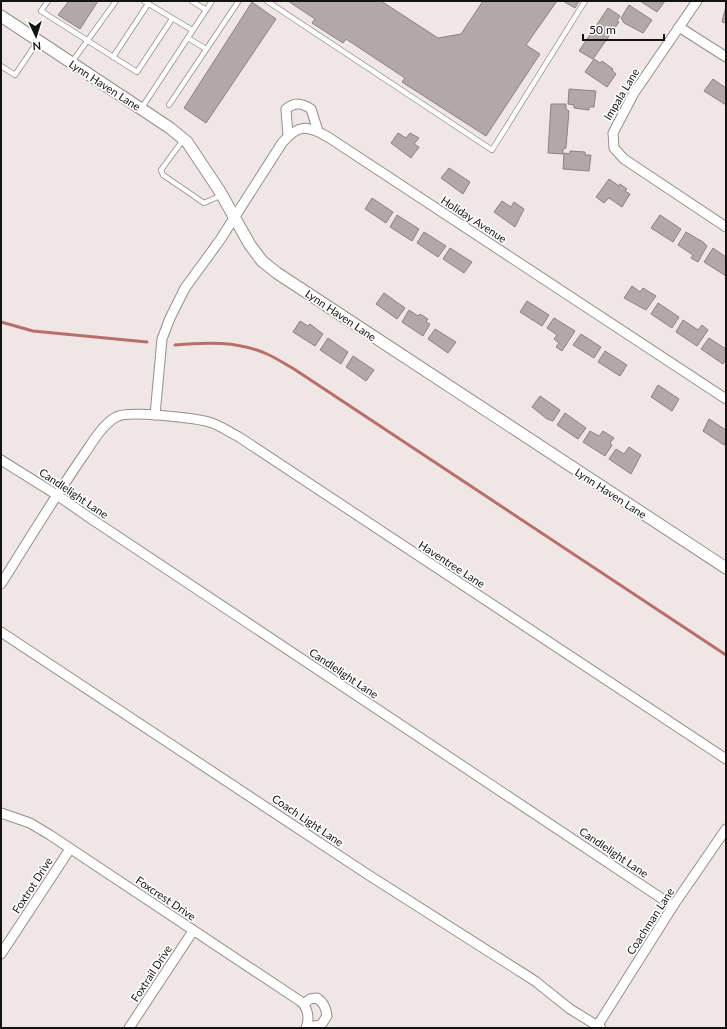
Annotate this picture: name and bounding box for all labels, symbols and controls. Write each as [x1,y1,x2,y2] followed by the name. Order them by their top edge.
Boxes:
[16,16,56,56] north arrow
[583,16,664,42] scale bar
[589,22,616,37] text: 50 m
[32,40,41,53] text: N
[67,57,143,113] street label: Lynn Haven Lane
[601,66,642,122] street label: Impala Lane
[439,193,509,245] street label: Holiday Avenue
[303,287,379,344] street label: Lynn Haven Lane
[37,465,111,521] street label: Candlelight Lane
[573,465,649,521] street label: Lynn Haven Lane
[417,538,488,590] street label: Haventree Lane
[307,645,381,701] street label: Candlelight Lane
[270,791,346,849] street label: Coach Light Lane
[577,824,651,880] street label: Candlelight Lane
[9,854,55,915] street label: Foxtrot Drive
[134,873,199,923] street label: Foxcrest Drive
[624,885,676,957] street label: Coachman Lane
[128,942,174,1004] street label: Foxtrail Drive

